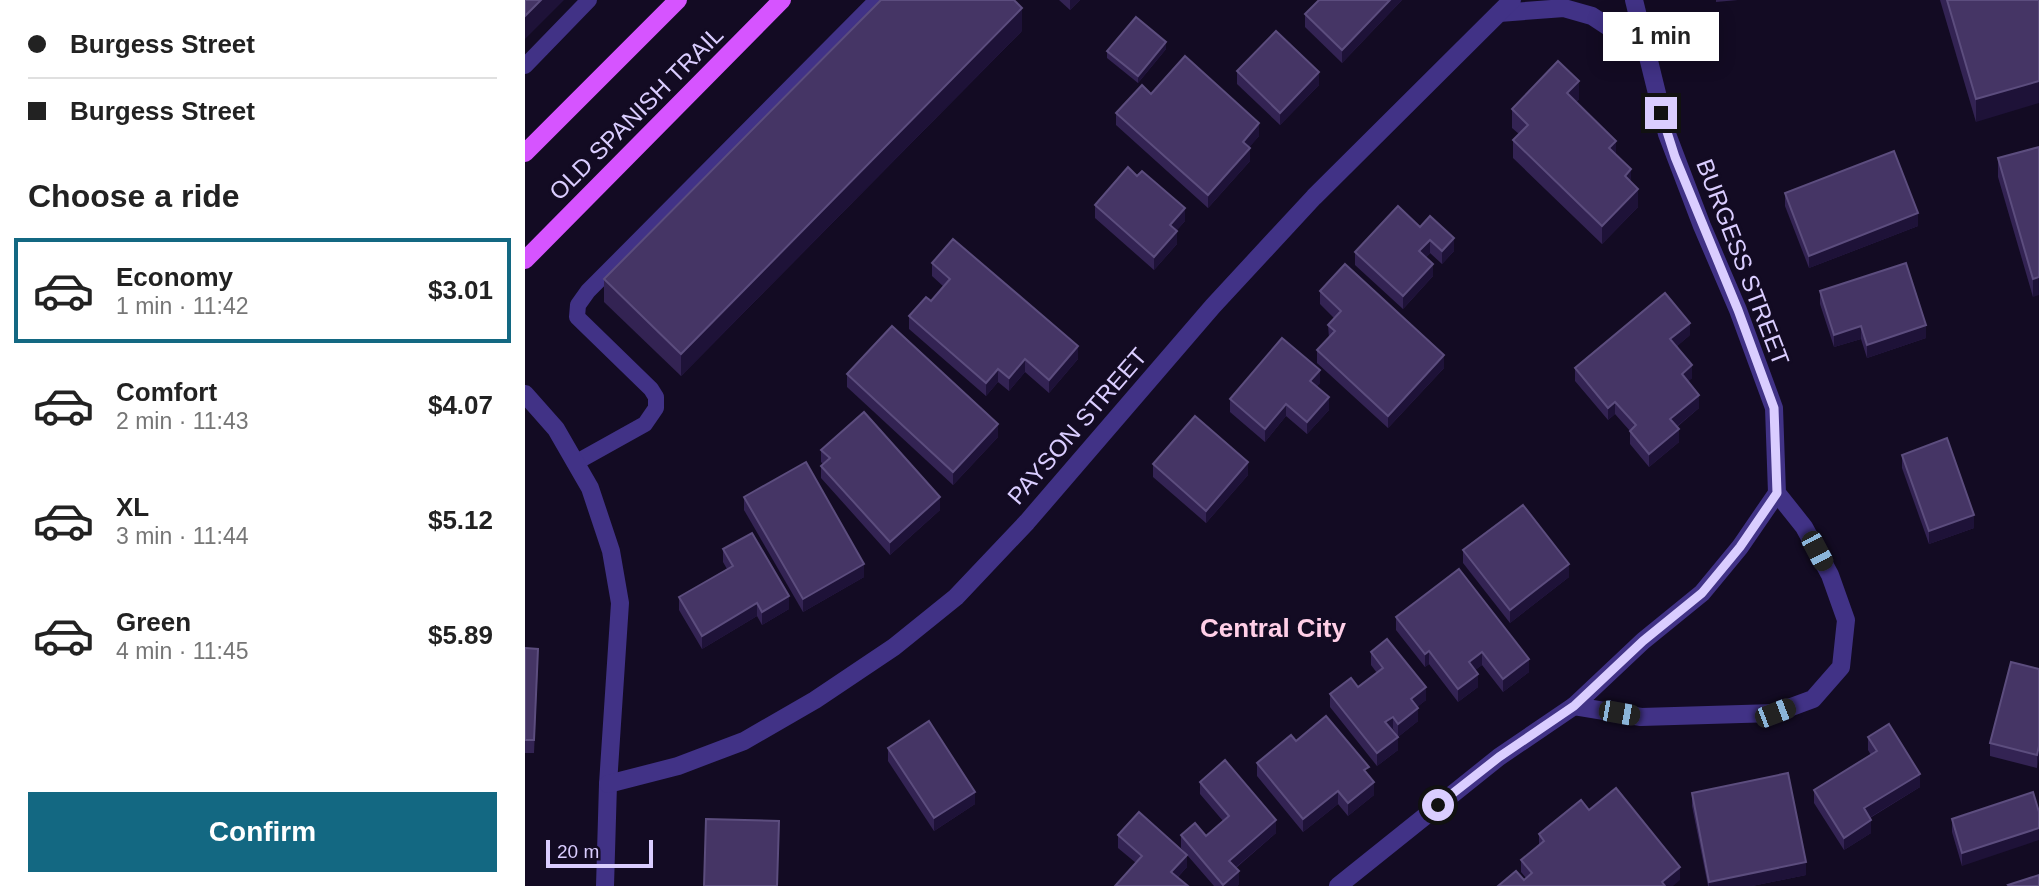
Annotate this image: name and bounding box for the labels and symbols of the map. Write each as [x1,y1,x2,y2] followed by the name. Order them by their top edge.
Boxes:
[1603,11,1719,60] callout: 1 min
[544,21,728,205] street label: OLD SPANISH TRAIL
[1645,97,1677,129] route end
[1691,155,1795,369] street label: BURGESS STREET
[1002,342,1152,510] street label: PAYSON STREET
[1798,528,1837,574] car
[1200,613,1346,643] district label: Central City
[1752,696,1799,730] car
[1597,699,1642,727] car
[1422,789,1454,821] route start
[546,837,653,869] scale bar

